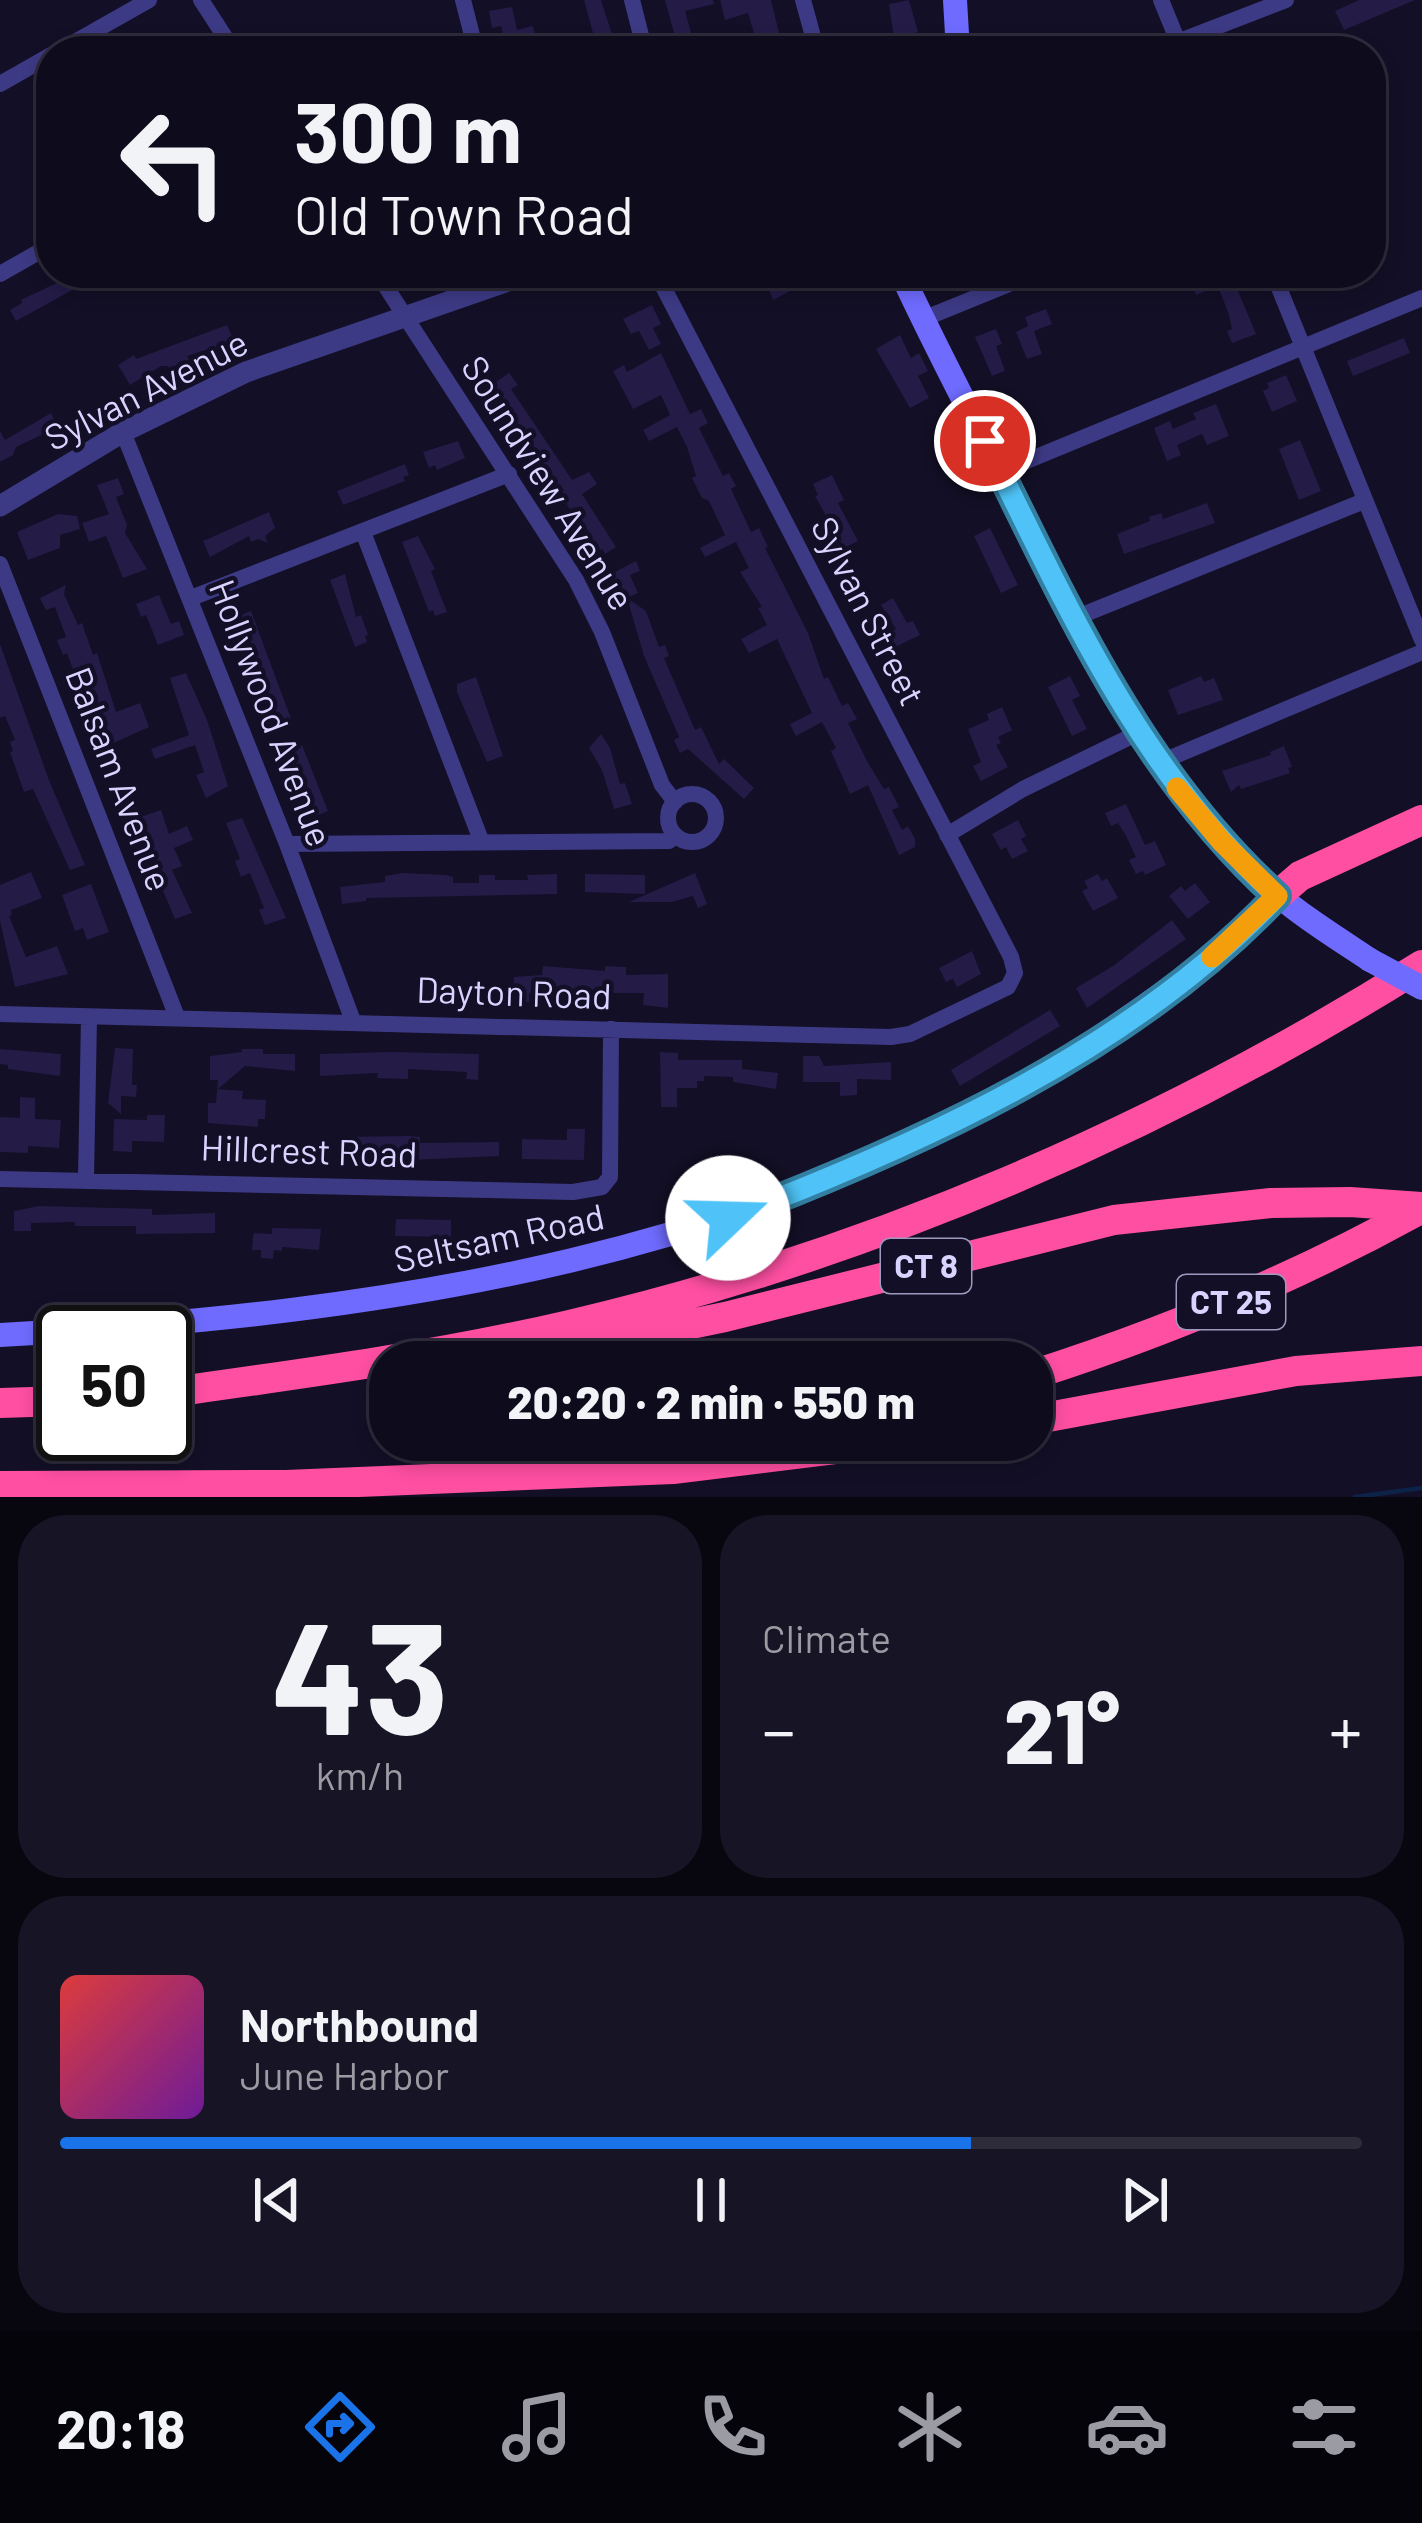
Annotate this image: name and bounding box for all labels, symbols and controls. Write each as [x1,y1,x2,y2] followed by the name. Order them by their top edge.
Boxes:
[294,79,522,180] text: 300 m
[96,84,252,240] icon: left
[294,181,634,246] text: Old Town Road
[37,319,254,458] street label: Sylvan Avenue
[454,347,645,617] street label: Soundview Avenue
[934,390,1036,492] pin
[952,408,1018,474] icon: arrive
[803,509,935,712] street label: Sylvan Street
[202,573,343,852] street label: Hollywood Avenue
[58,661,183,896] street label: Balsam Avenue
[416,967,612,1016] street label: Dayton Road
[200,1124,418,1175] street label: Hillcrest Road
[665,1155,791,1281] position arrow
[390,1193,608,1280] street label: Seltsam Road
[881,1239,971,1293] road number: CT 8
[1177,1275,1285,1329] road number: CT 25
[36,1305,192,1461] speed limit sign: 50
[507,1374,915,1428] text: 20:20 · 2 min · 550 m
[271,1579,449,1766] text: 43
[762,1614,891,1661] text: Climate
[1004,1674,1120,1782] text: 21°
[762,1689,795,1768] text: −
[1329,1689,1362,1768] text: +
[316,1751,404,1798] text: km/h
[240,1997,479,2051] text: Northbound
[240,2051,449,2098] text: June Harbor
[244,2167,310,2233] icon: previous
[678,2167,744,2233] icon: pause
[1112,2167,1178,2233] icon: next
[298,2385,382,2469] icon: directions
[495,2385,579,2469] icon: music
[691,2385,775,2469] icon: phone
[888,2385,972,2469] icon: climate
[1085,2385,1169,2469] icon: car
[1282,2385,1366,2469] icon: filters
[56,2395,185,2460] text: 20:18

